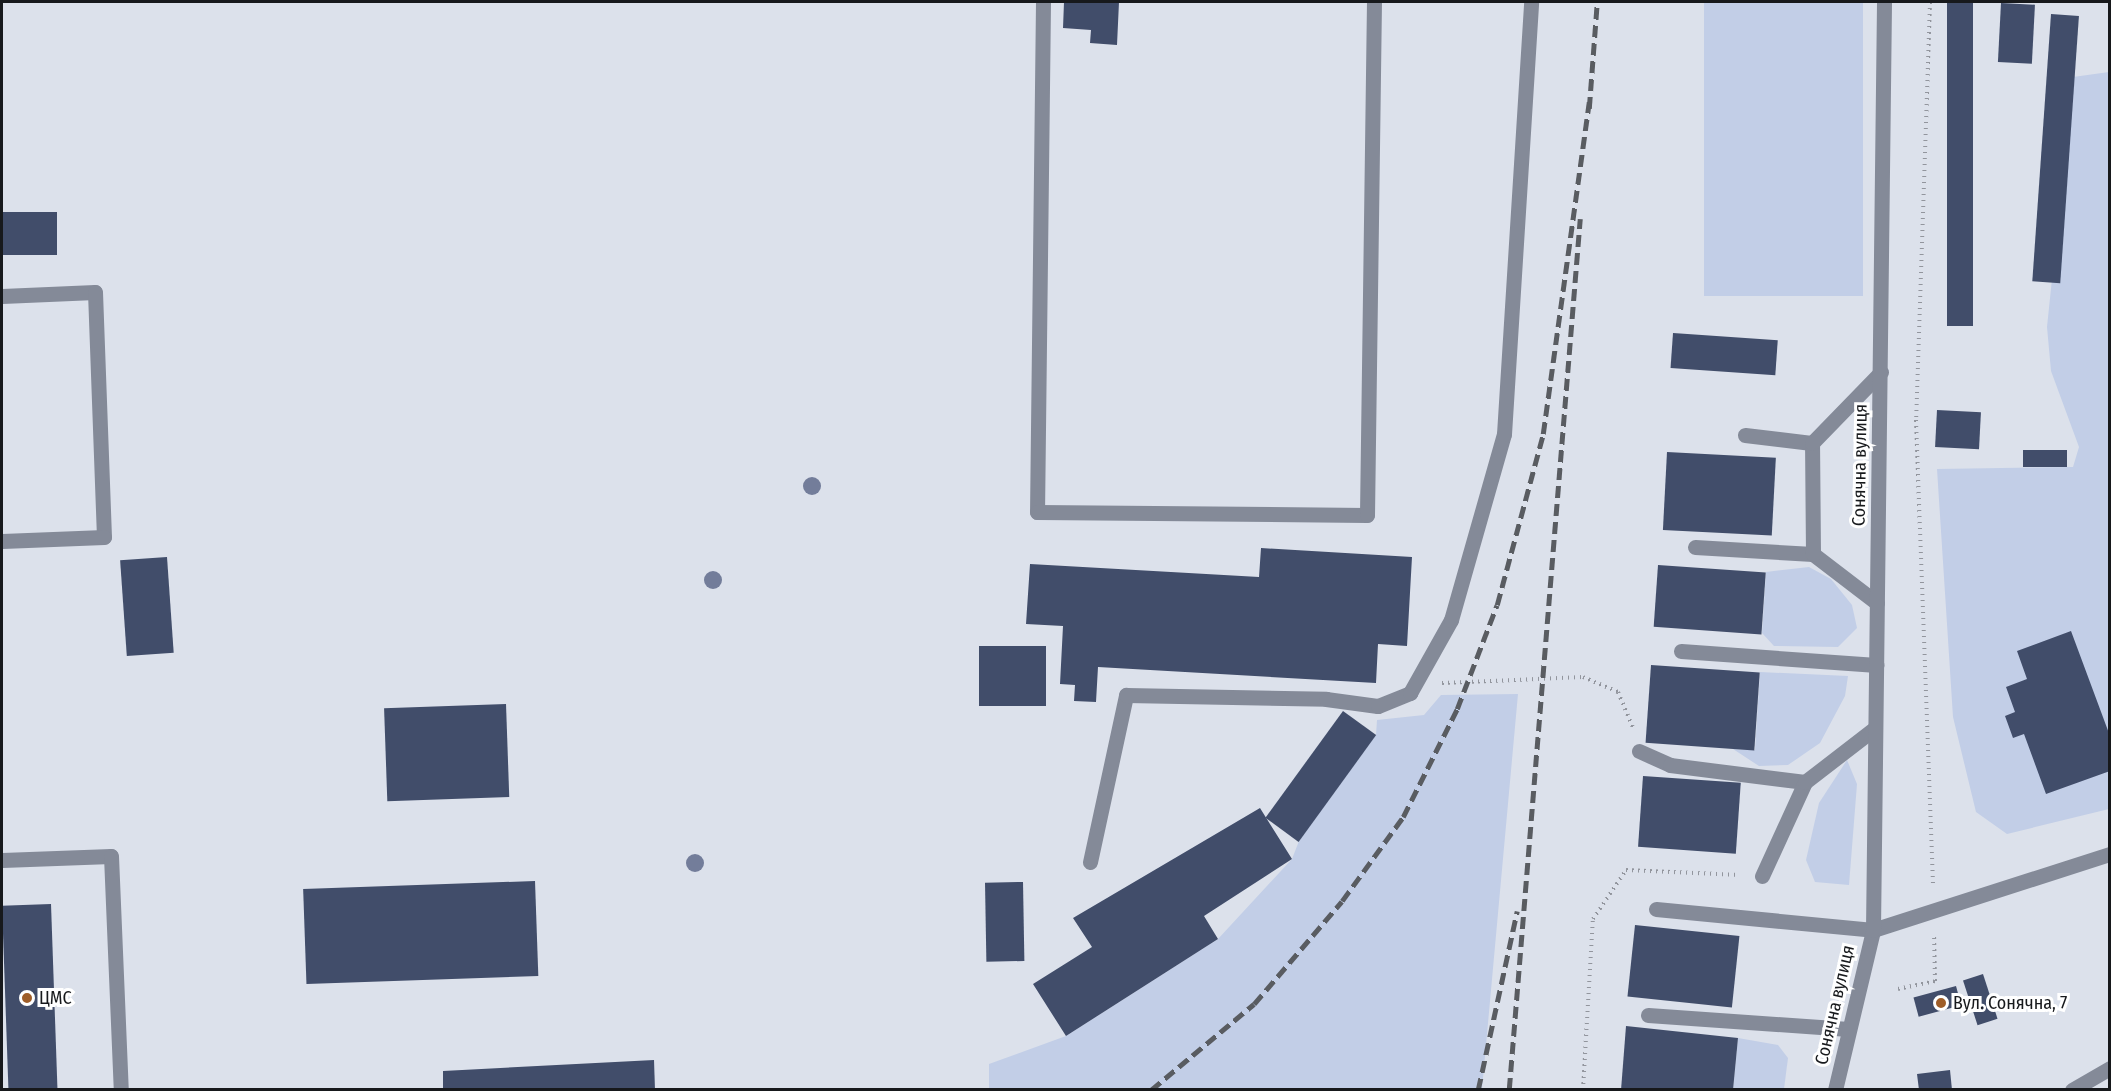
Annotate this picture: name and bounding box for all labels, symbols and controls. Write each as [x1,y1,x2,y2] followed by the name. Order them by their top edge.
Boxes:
[1848,404,1872,526] street label: Сонячна вулиця
[1811,943,1859,1067] street label: Сонячна вулиця
[39,987,72,1009] place label: ЦМС
[20,991,34,1005] marker: ЦМС
[1953,992,2067,1014] place label: Вул. Сонячна, 7
[1934,996,1948,1010] marker: Вул. Сонячна, 7

